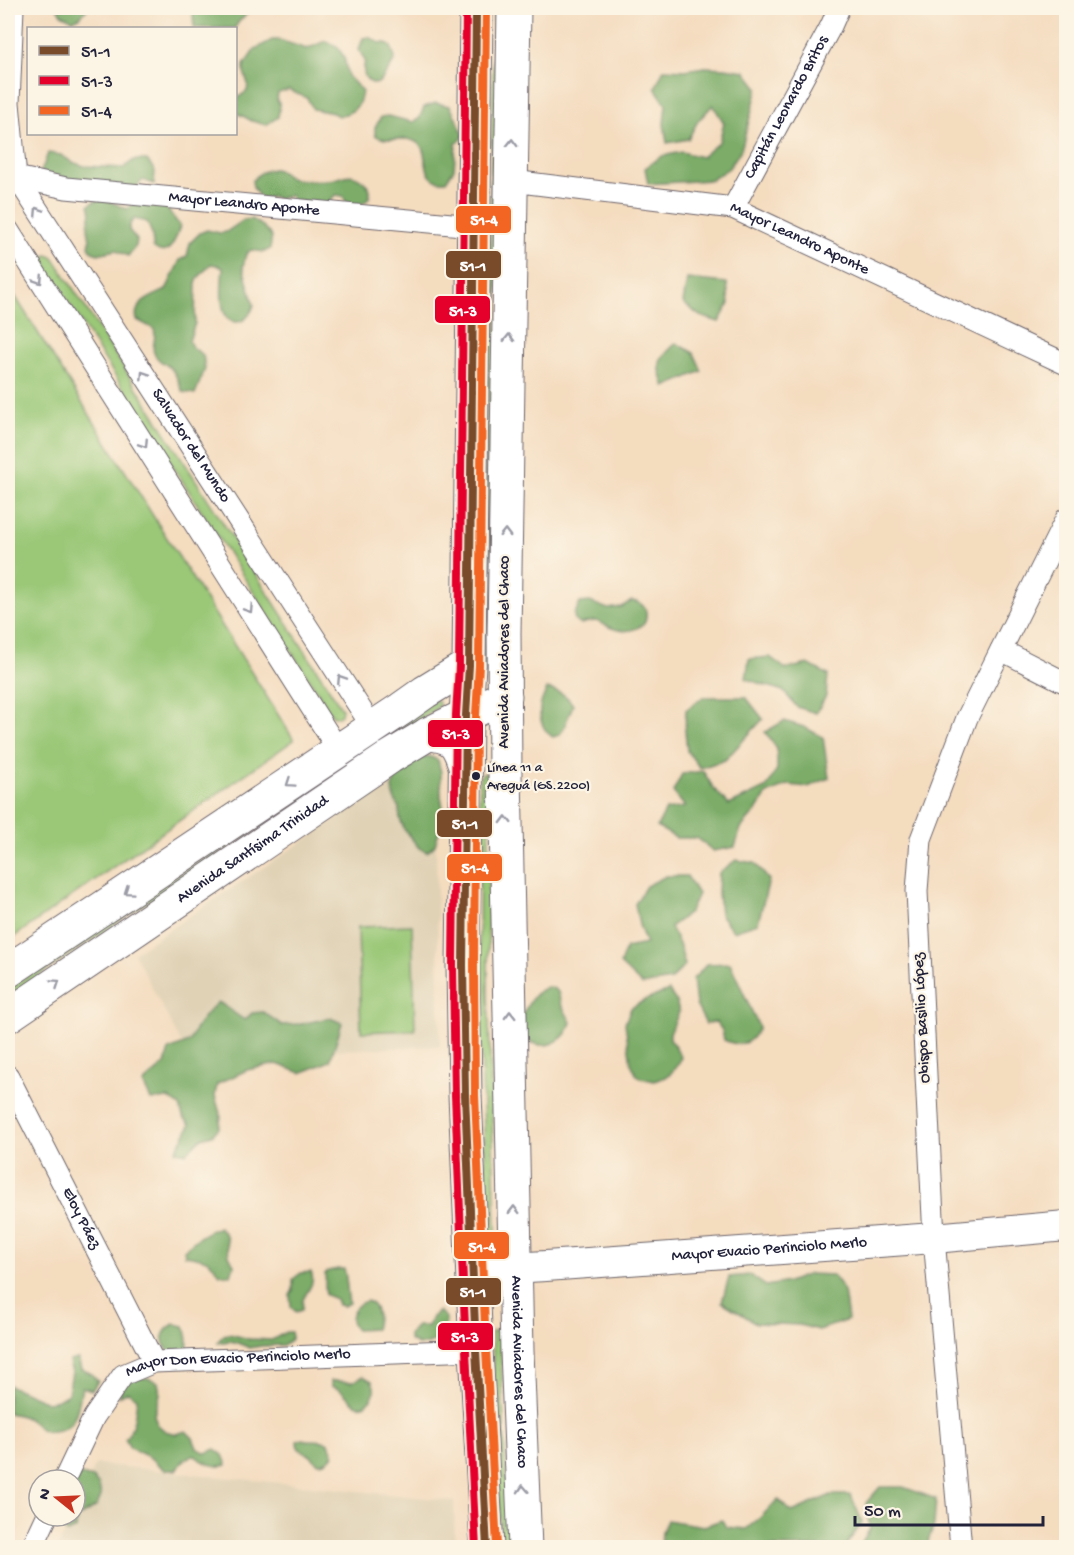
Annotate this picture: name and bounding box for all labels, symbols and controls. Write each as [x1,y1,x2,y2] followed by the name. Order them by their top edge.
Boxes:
[27,27,237,135] legend
[741,32,834,183] street label: Capitán Leonardo Britos
[81,43,111,64] text: 51-1
[81,73,113,94] text: 51-3
[81,103,112,124] text: 51-4
[506,138,518,147] one-way arrow
[168,188,321,221] street label: Mayor Leandro Aponte
[727,198,873,280] street label: Mayor Leandro Aponte
[455,205,512,234] line badge: 51-4
[34,207,45,218] one-way arrow
[470,213,498,232] text: 51-4
[445,250,502,279] line badge: 51-1
[460,259,486,278] text: 51-1
[32,273,43,284] one-way arrow
[434,295,491,324] line badge: 51-3
[449,304,477,323] text: 51-3
[503,333,515,342] one-way arrow
[140,370,151,381] one-way arrow
[147,386,234,507] street label: Salvador del Mundo
[136,438,148,448] one-way arrow
[499,528,512,537] one-way arrow
[496,556,515,748] street label: Avenida Aviadores del Chaco
[241,603,253,613] one-way arrow
[337,675,348,686] one-way arrow
[427,719,484,748] line badge: 51-3
[442,727,470,746] text: 51-3
[487,760,590,795] place label: Línea 11 a Areguá (GS.2200)
[470,770,482,782] marker: Línea 11 a Areguá (GS.2200)
[286,776,297,787] one-way arrow
[173,791,334,908] street label: Avenida Santísima Trinidad
[436,809,493,838] line badge: 51-1
[499,816,512,825] one-way arrow
[452,817,478,836] text: 51-1
[446,853,503,882] line badge: 51-4
[461,861,489,880] text: 51-4
[124,884,135,895] one-way arrow
[910,952,936,1084] street label: Obispo Basilio López
[49,979,60,990] one-way arrow
[503,1011,516,1020] one-way arrow
[57,1185,105,1253] street label: Eloy Páez
[507,1206,520,1215] one-way arrow
[453,1231,510,1260] line badge: 51-4
[671,1233,868,1266] street label: Mayor Evacio Perinciolo Merlo
[468,1240,496,1259] text: 51-4
[506,1275,531,1469] street label: Avenida Aviadores del Chaco
[445,1277,502,1306] line badge: 51-1
[460,1285,486,1304] text: 51-1
[437,1322,494,1351] line badge: 51-3
[451,1330,479,1349] text: 51-3
[123,1345,351,1382] street label: Mayor Don Evacio Perinciolo Merlo
[27,1468,87,1528] north arrow
[516,1485,529,1494] one-way arrow
[35,1486,57,1502] text: N
[855,1489,1042,1527] scale bar
[864,1502,901,1523] text: 50 m

